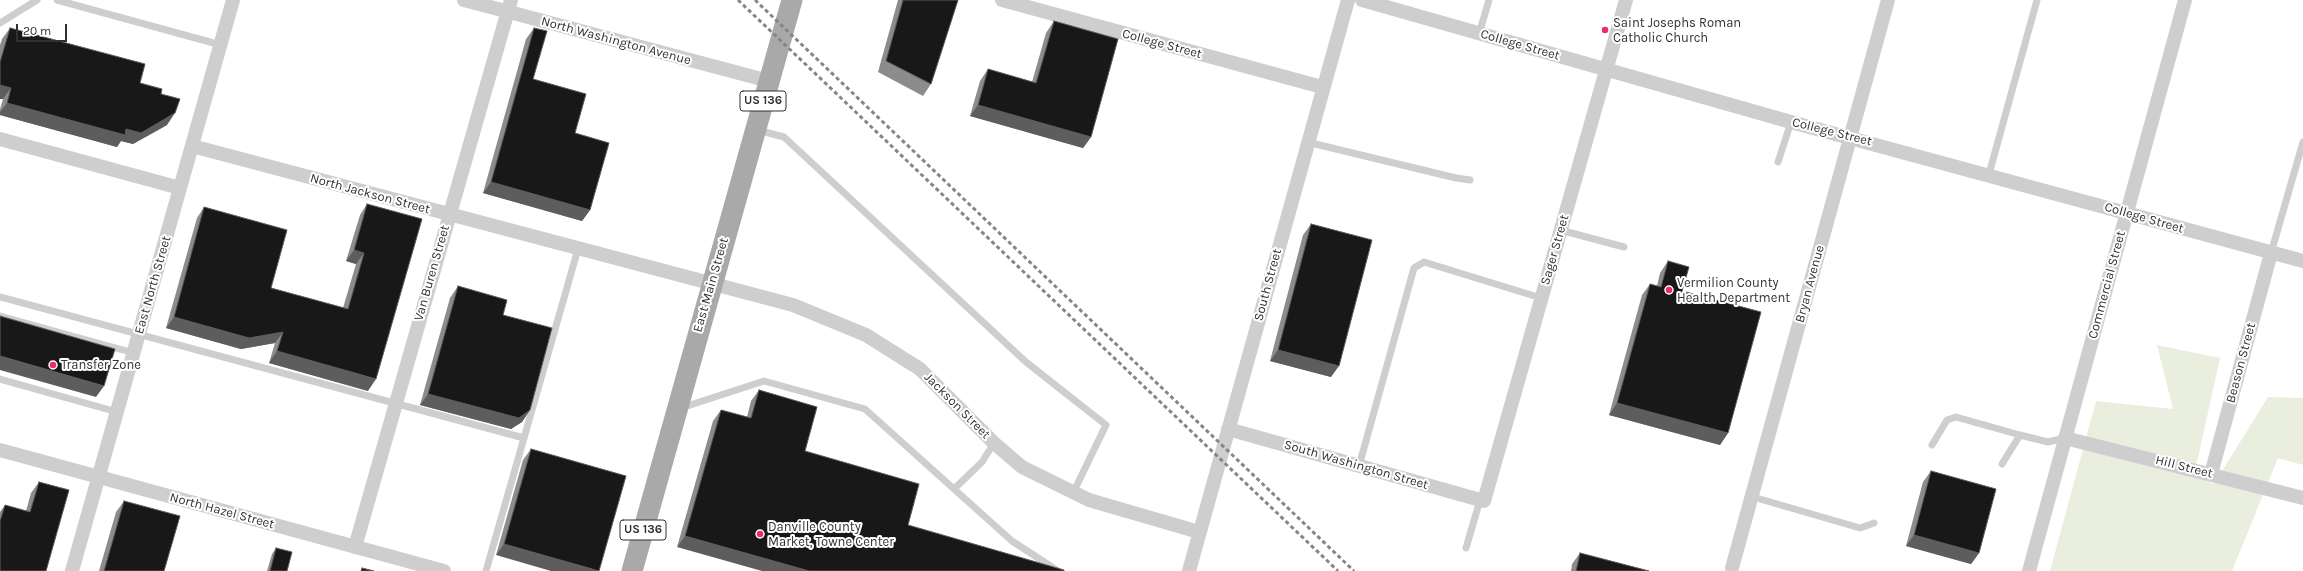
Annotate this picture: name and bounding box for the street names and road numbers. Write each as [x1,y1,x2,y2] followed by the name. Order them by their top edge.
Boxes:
[539,13,693,69] street label: North Washington Avenue
[1120,26,1204,62] street label: College Street
[1479,26,1561,64] street label: College Street
[740,91,786,111] road number: US 136
[1790,115,1874,149] street label: College Street
[308,170,432,218] street label: North Jackson Street
[2103,199,2185,237] street label: College Street
[1538,213,1572,287] street label: Sager Street
[411,223,453,323] street label: Van Buren Street
[2085,229,2129,341] street label: Commercial Street
[132,234,174,336] street label: East North Street
[690,236,732,334] street label: East Main Street
[1792,243,1828,325] street label: Bryan Avenue
[1251,247,1285,323] street label: South Street
[2223,321,2259,405] street label: Beason Street
[921,370,993,442] street label: Jackson Street
[1282,437,1430,493] street label: South Washington Street
[2154,452,2214,482] street label: Hill Street
[168,490,276,532] street label: North Hazel Street
[620,520,666,540] road number: US 136

